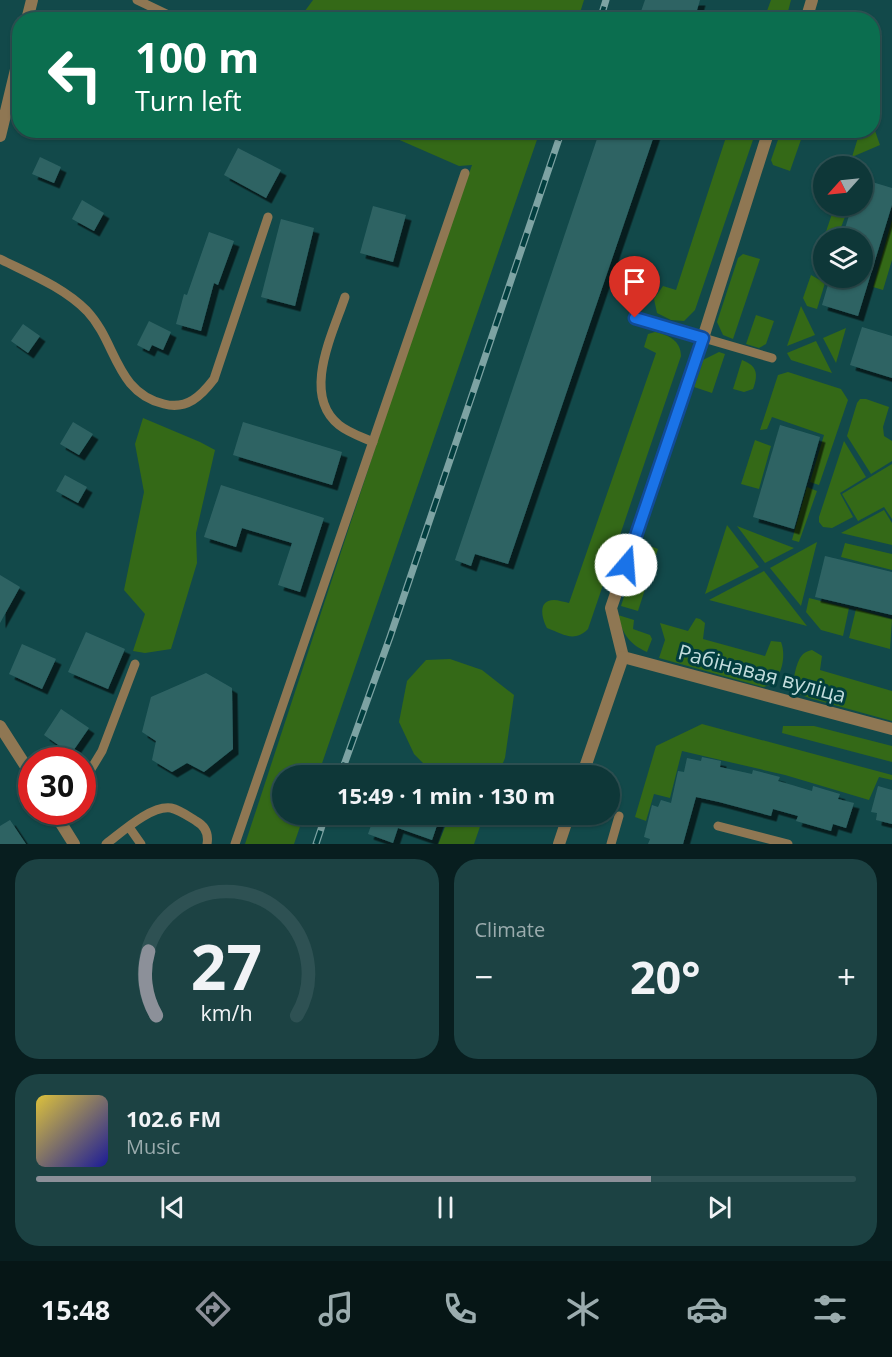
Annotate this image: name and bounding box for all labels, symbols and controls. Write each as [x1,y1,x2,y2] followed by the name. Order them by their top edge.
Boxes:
[135,28,259,85] text: 100 m
[36,36,114,114] icon: left
[135,82,242,119] text: Turn left
[813,156,873,216] north arrow
[813,156,873,288] map controls
[813,228,873,288] button: layers
[609,256,660,318] pin
[618,265,651,298] icon: arrive
[594,533,658,597] position arrow
[675,637,849,709] street label: Рабінавая вуліца
[18,747,96,825] speed limit sign: 30
[337,780,555,810] text: 15:49 · 1 min · 130 m
[475,916,545,943] text: Climate
[191,923,262,1008] text: 27
[630,946,701,1007] text: 20°
[475,954,493,999] text: −
[837,954,856,999] text: +
[201,998,253,1027] text: km/h
[126,1103,221,1133] text: 102.6 FM
[126,1133,180,1160] text: Music
[156,1191,189,1224] icon: previous
[429,1191,462,1224] icon: pause
[703,1191,736,1224] icon: next
[192,1288,234,1330] icon: directions
[315,1288,357,1330] icon: music
[439,1288,481,1330] icon: phone
[562,1288,604,1330] icon: climate
[686,1288,728,1330] icon: car
[809,1288,851,1330] icon: filters
[41,1291,110,1328] text: 15:48

